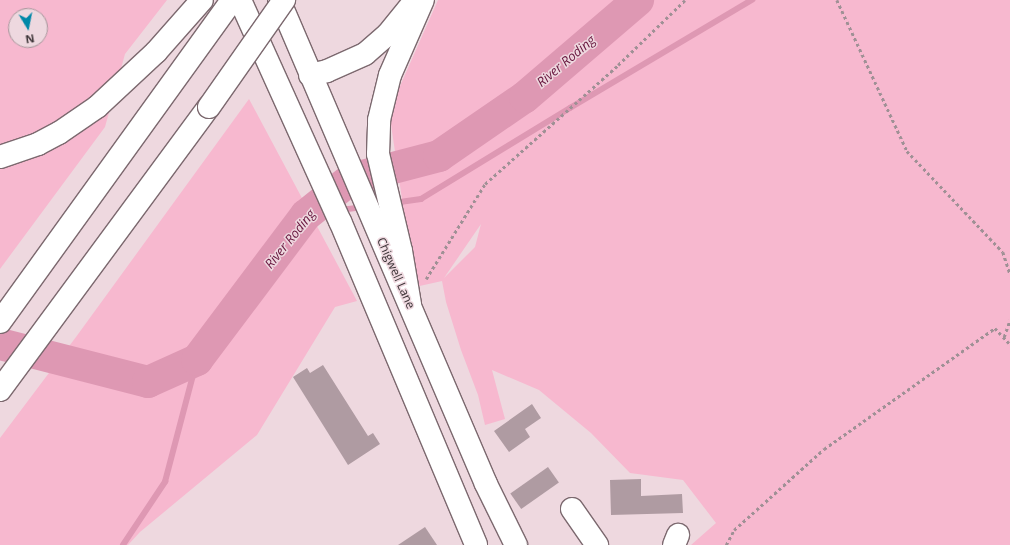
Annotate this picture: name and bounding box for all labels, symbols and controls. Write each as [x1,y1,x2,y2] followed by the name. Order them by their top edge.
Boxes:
[8,8,48,48] north arrow
[24,31,36,47] text: N
[534,32,598,90] water label: River Roding
[261,206,319,272] water label: River Roding
[374,235,418,311] street label: Chigwell Lane

